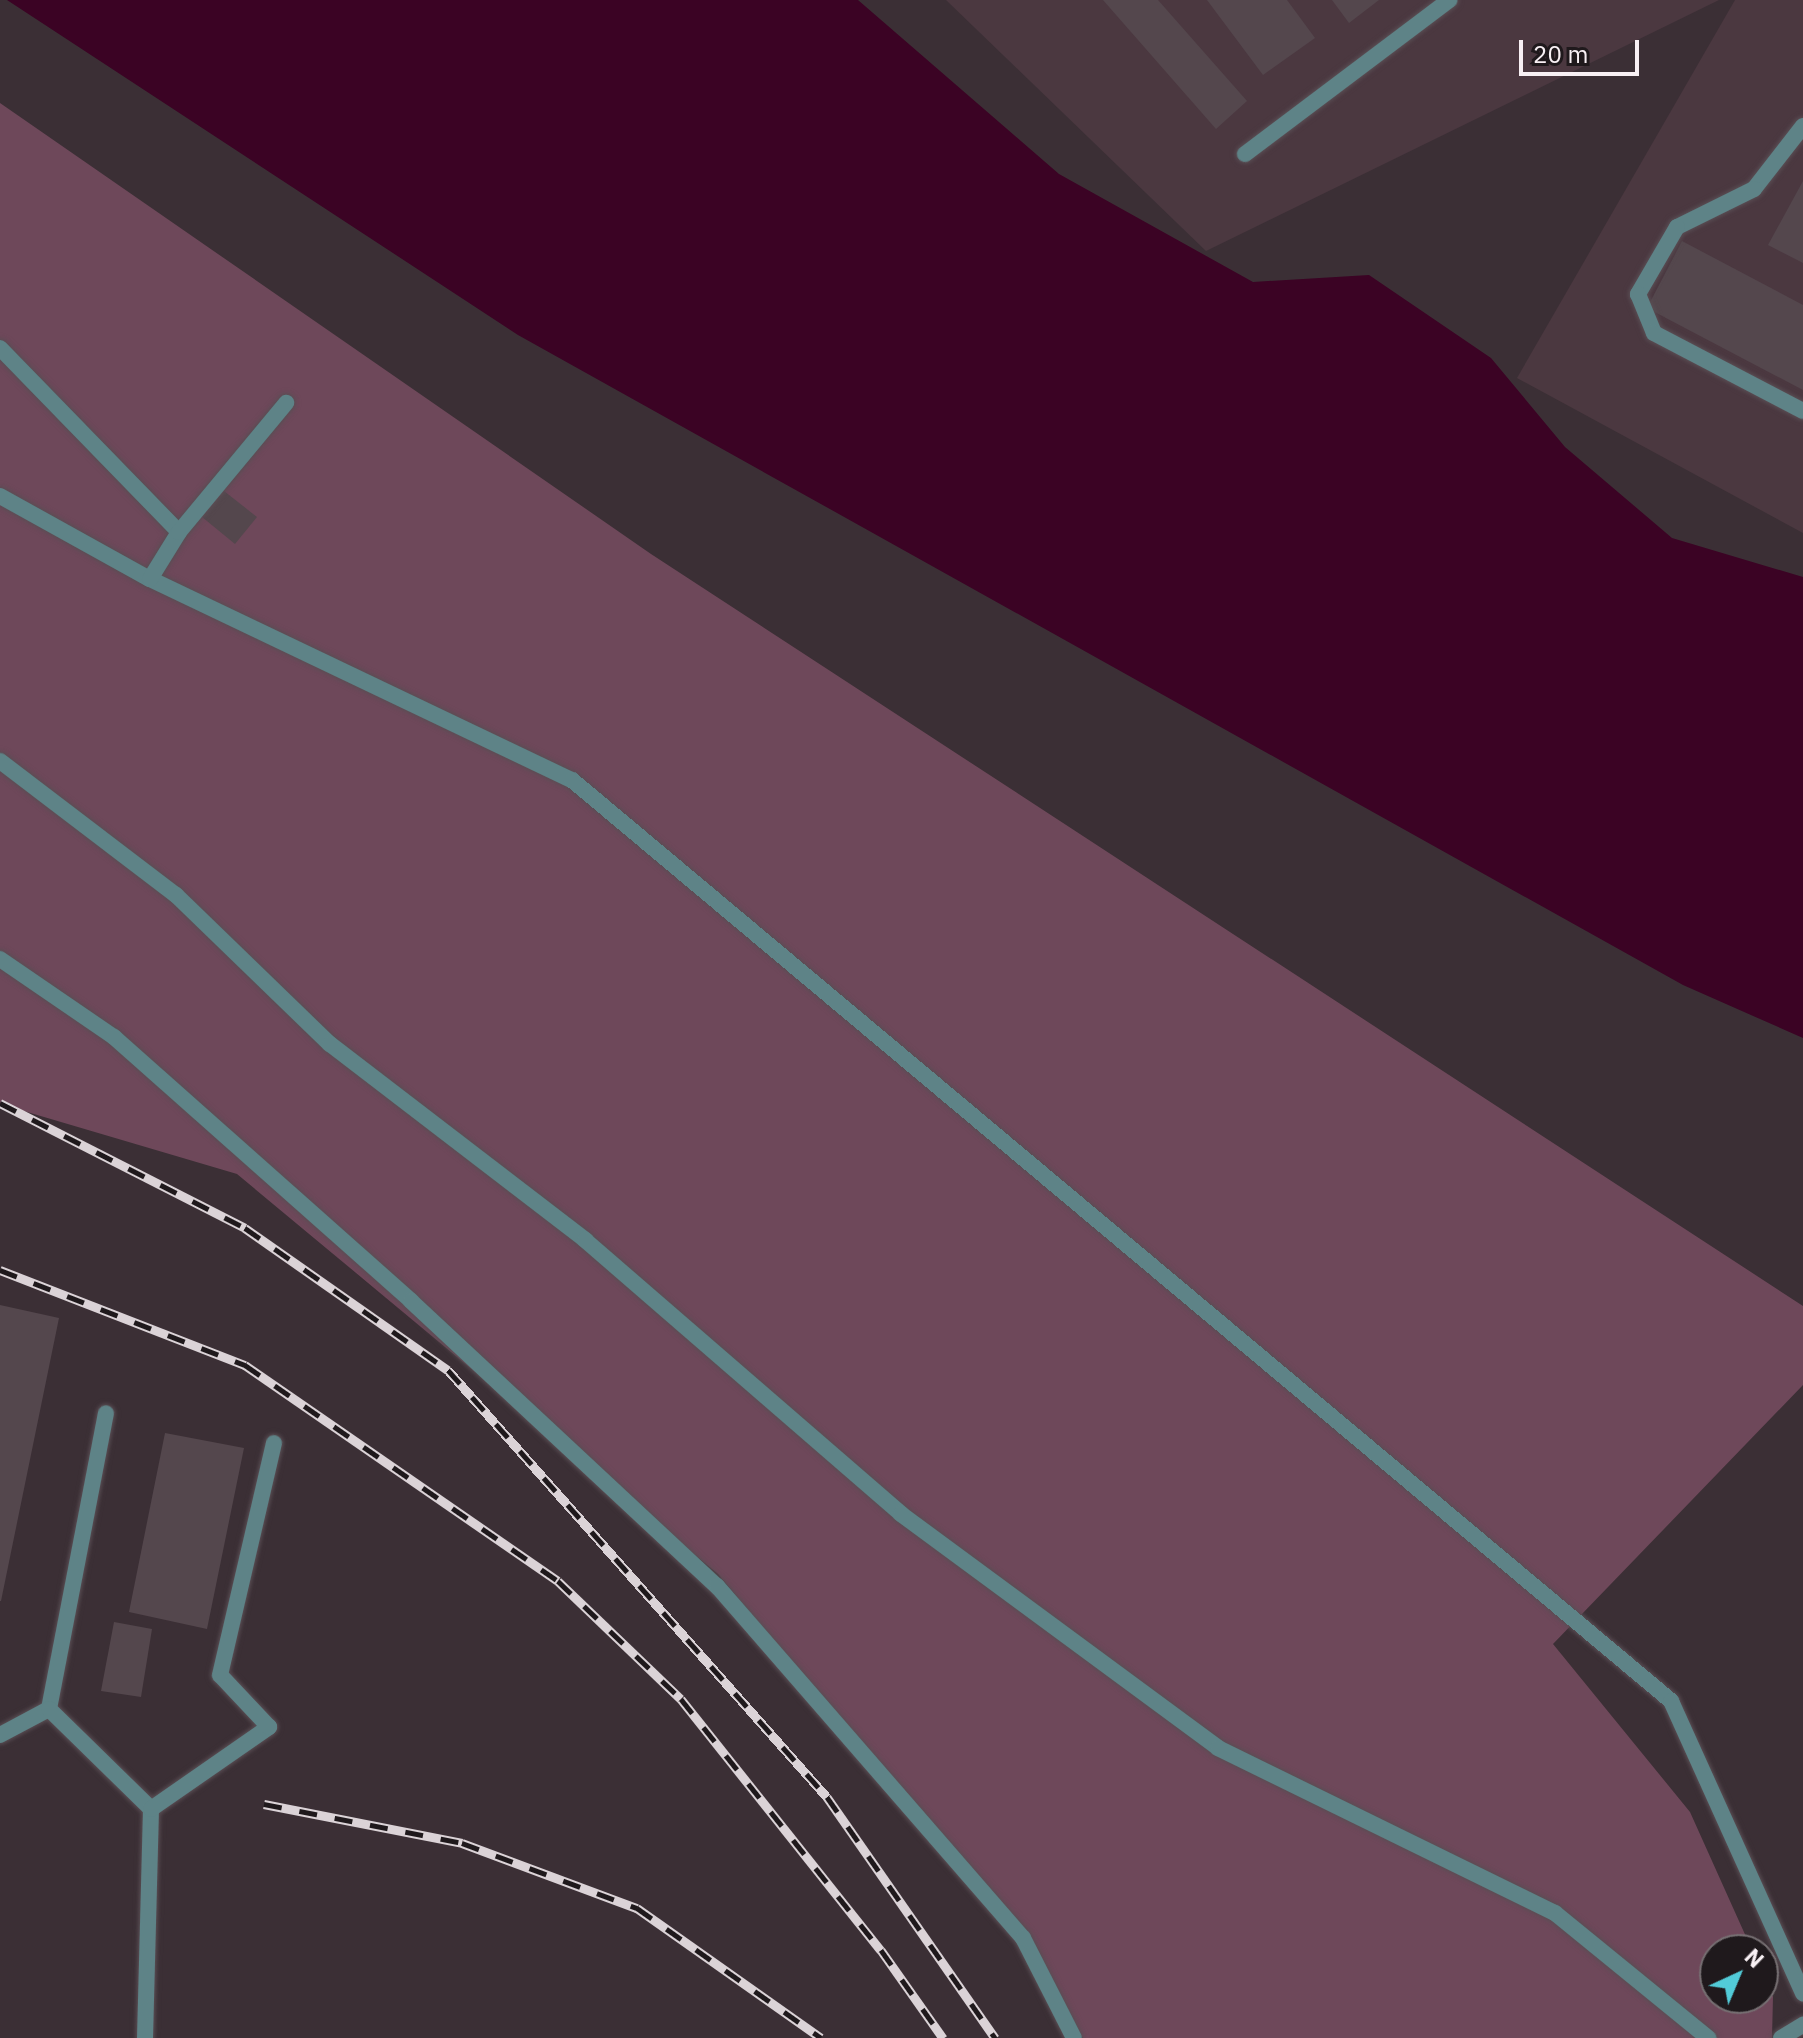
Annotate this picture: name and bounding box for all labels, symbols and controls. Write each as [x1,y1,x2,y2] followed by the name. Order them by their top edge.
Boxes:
[1523,24,1643,74] scale bar
[1533,38,1588,70] text: 20 m
[1699,1934,1779,2014] north arrow
[1739,1942,1770,1974] text: N

